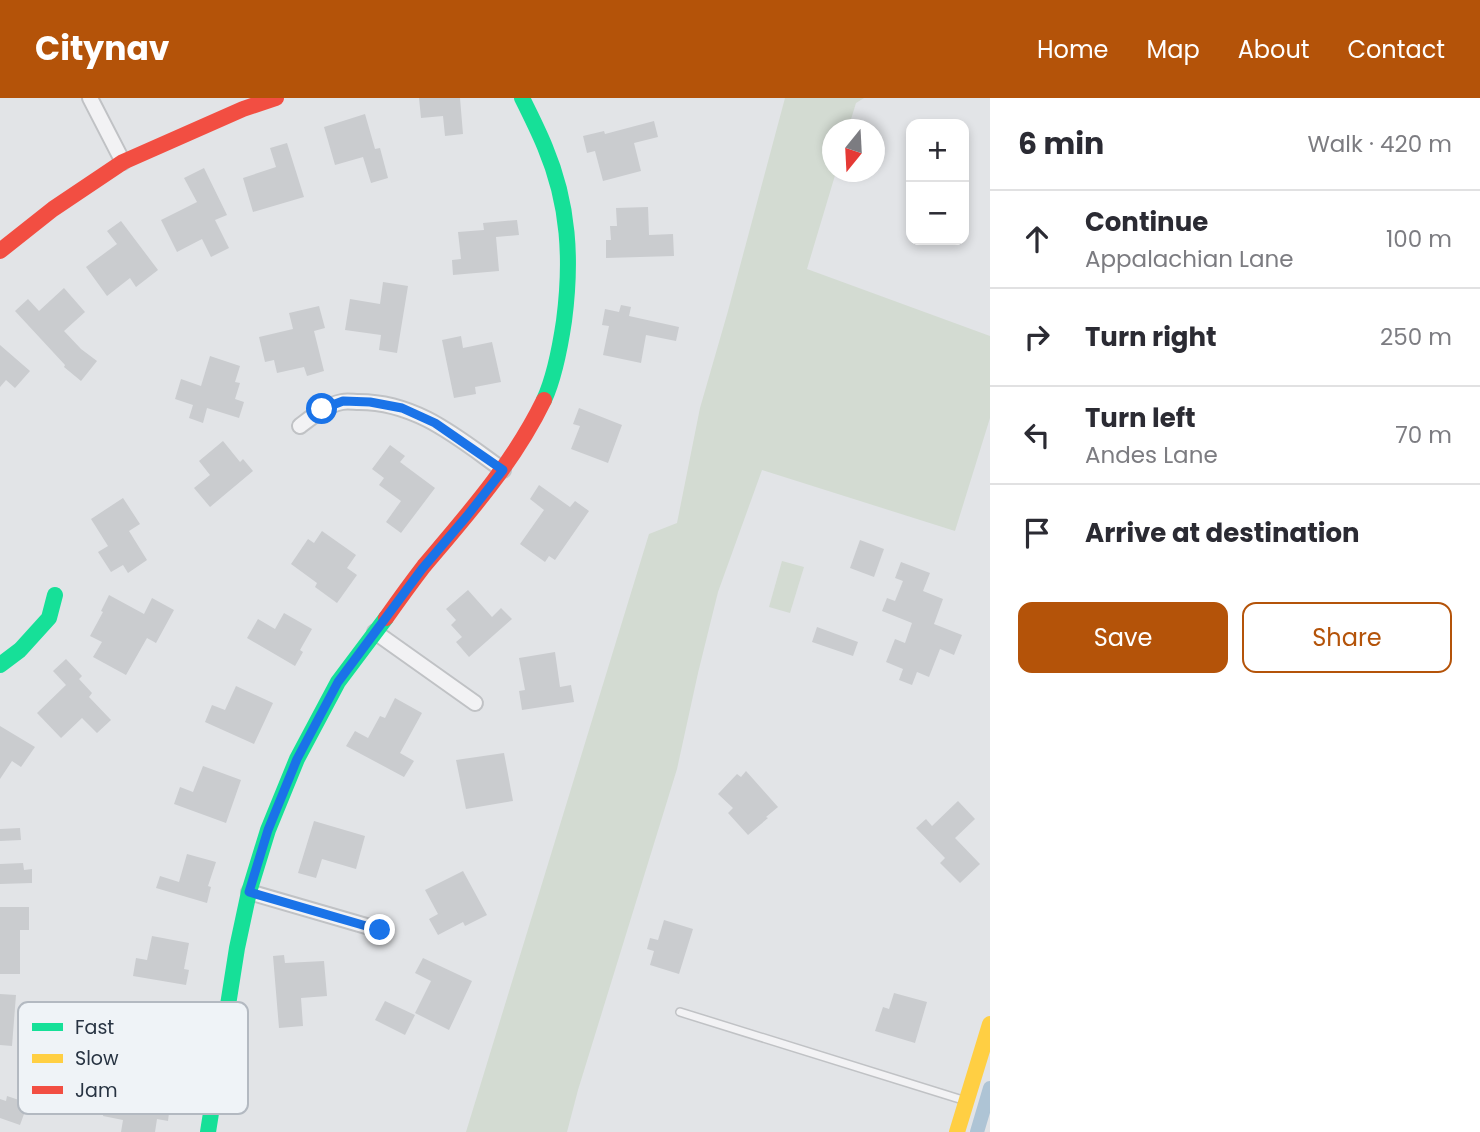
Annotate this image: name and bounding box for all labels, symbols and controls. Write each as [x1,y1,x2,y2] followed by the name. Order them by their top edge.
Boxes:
[35,25,169,72] text: Citynav
[1037,33,1109,66] text: Home
[1147,33,1200,66] text: Map
[1238,33,1309,66] text: About
[1347,33,1445,66] text: Contact
[822,119,885,182] north arrow
[906,119,969,245] map controls
[906,119,969,182] button: +
[1018,122,1104,165] text: 6 min
[1307,128,1452,160] text: Walk · 420 m
[906,182,969,245] button: −
[1085,204,1208,240] text: Continue
[1018,220,1056,258] icon: ahead
[1386,223,1452,255] text: 100 m
[1085,243,1294,275] text: Appalachian Lane
[1018,318,1056,356] icon: right
[1085,319,1217,355] text: Turn right
[1380,321,1452,353] text: 250 m
[306,393,337,424] route start
[1085,400,1196,436] text: Turn left
[1018,416,1056,454] icon: left
[1395,419,1452,451] text: 70 m
[1085,439,1218,471] text: Andes Lane
[1018,514,1056,552] icon: arrive
[1085,515,1360,551] text: Arrive at destination
[1018,602,1228,673] button: Save
[1242,602,1452,673] button: Share
[364,914,395,945] route end
[18,1002,248,1114] legend
[75,1014,114,1041] text: Fast
[75,1045,119,1072] text: Slow
[75,1077,117,1104] text: Jam

